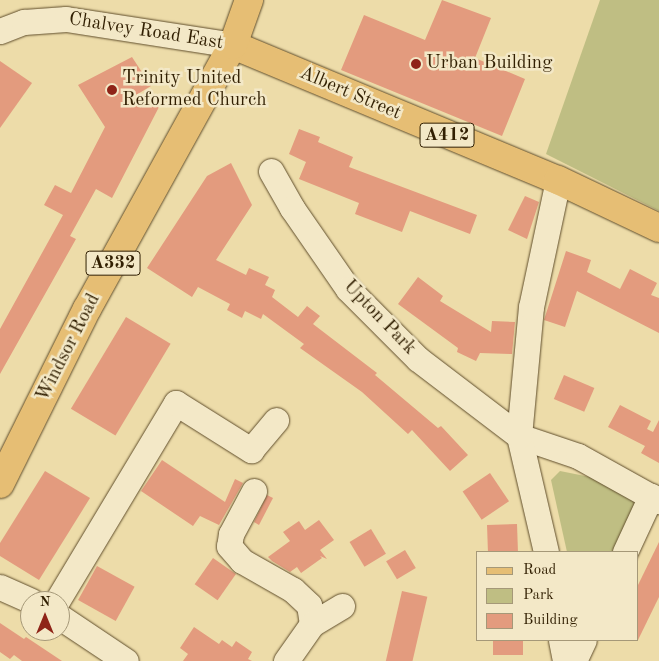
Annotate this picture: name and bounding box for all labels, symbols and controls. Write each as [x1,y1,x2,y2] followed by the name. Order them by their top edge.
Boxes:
[67,9,225,55] street label: Chalvey Road East
[426,53,552,75] place label: Urban Building
[410,58,422,70] marker: Urban Building
[296,62,404,126] street label: Albert Street
[122,68,267,112] place label: Trinity United Reformed Church
[106,84,118,96] marker: Trinity United Reformed Church
[420,120,474,150] road number: A412
[86,248,140,278] road number: A332
[338,276,420,360] street label: Upton Park
[32,290,106,406] street label: Windsor Road
[477,551,639,641] legend
[523,563,556,578] text: Road
[523,588,554,603] text: Park
[20,591,70,641] north arrow
[40,595,50,609] text: N
[523,613,578,628] text: Building

